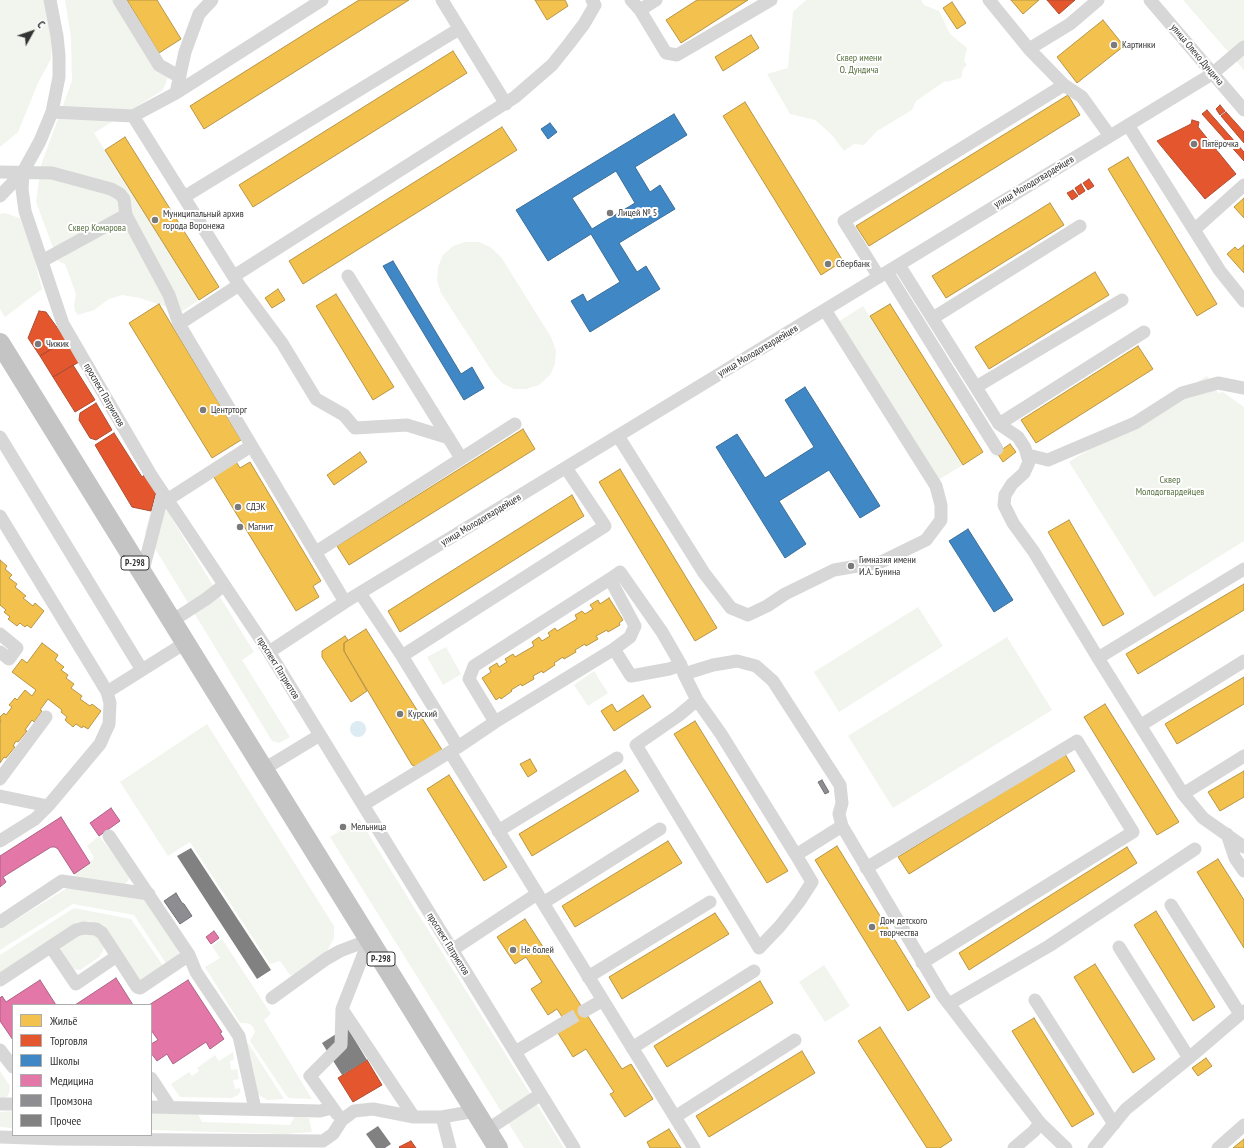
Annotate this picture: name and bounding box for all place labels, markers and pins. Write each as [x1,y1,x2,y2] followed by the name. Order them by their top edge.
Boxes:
[1122,39,1155,51] place label: Картинки
[1109,40,1119,50] marker: Картинки
[1202,138,1239,150] place label: Пятёрочка
[1189,139,1199,149] marker: Пятёрочка
[618,207,657,219] place label: Лицей № 5
[163,208,244,232] place label: Муниципальный архив города Воронежа
[605,208,615,218] marker: Лицей № 5
[150,215,160,225] marker: Муниципальный архив города Воронежа
[836,258,870,270] place label: Сбербанк
[823,259,833,269] marker: Сбербанк
[46,338,69,350] place label: Чижик
[33,339,43,349] marker: Чижик
[211,404,247,416] place label: Центрторг
[198,405,208,415] marker: Центрторг
[246,501,265,513] place label: СДЭК
[233,502,243,512] marker: СДЭК
[248,521,273,533] place label: Магнит
[235,522,245,532] marker: Магнит
[859,554,916,578] place label: Гимназия имени И.А. Бунина
[846,561,856,571] marker: Гимназия имени И.А. Бунина
[408,708,437,720] place label: Курский
[395,709,405,719] marker: Курский
[351,821,386,833] place label: Мельница
[338,822,348,832] marker: Мельница
[880,915,927,938] place label: Дом детского творчества
[867,922,877,932] marker: Дом детского творчества
[521,944,554,956] place label: Не болей
[508,945,518,955] marker: Не болей

